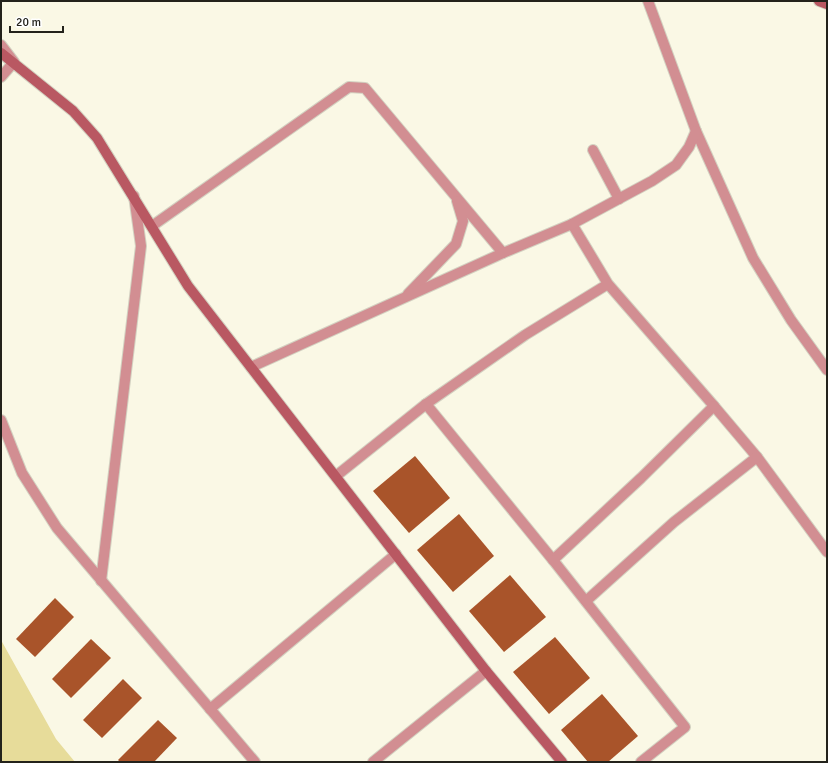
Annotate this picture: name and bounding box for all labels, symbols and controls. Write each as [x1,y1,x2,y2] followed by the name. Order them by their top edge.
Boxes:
[10,8,63,34] scale bar
[16,15,41,30] text: 20 m

